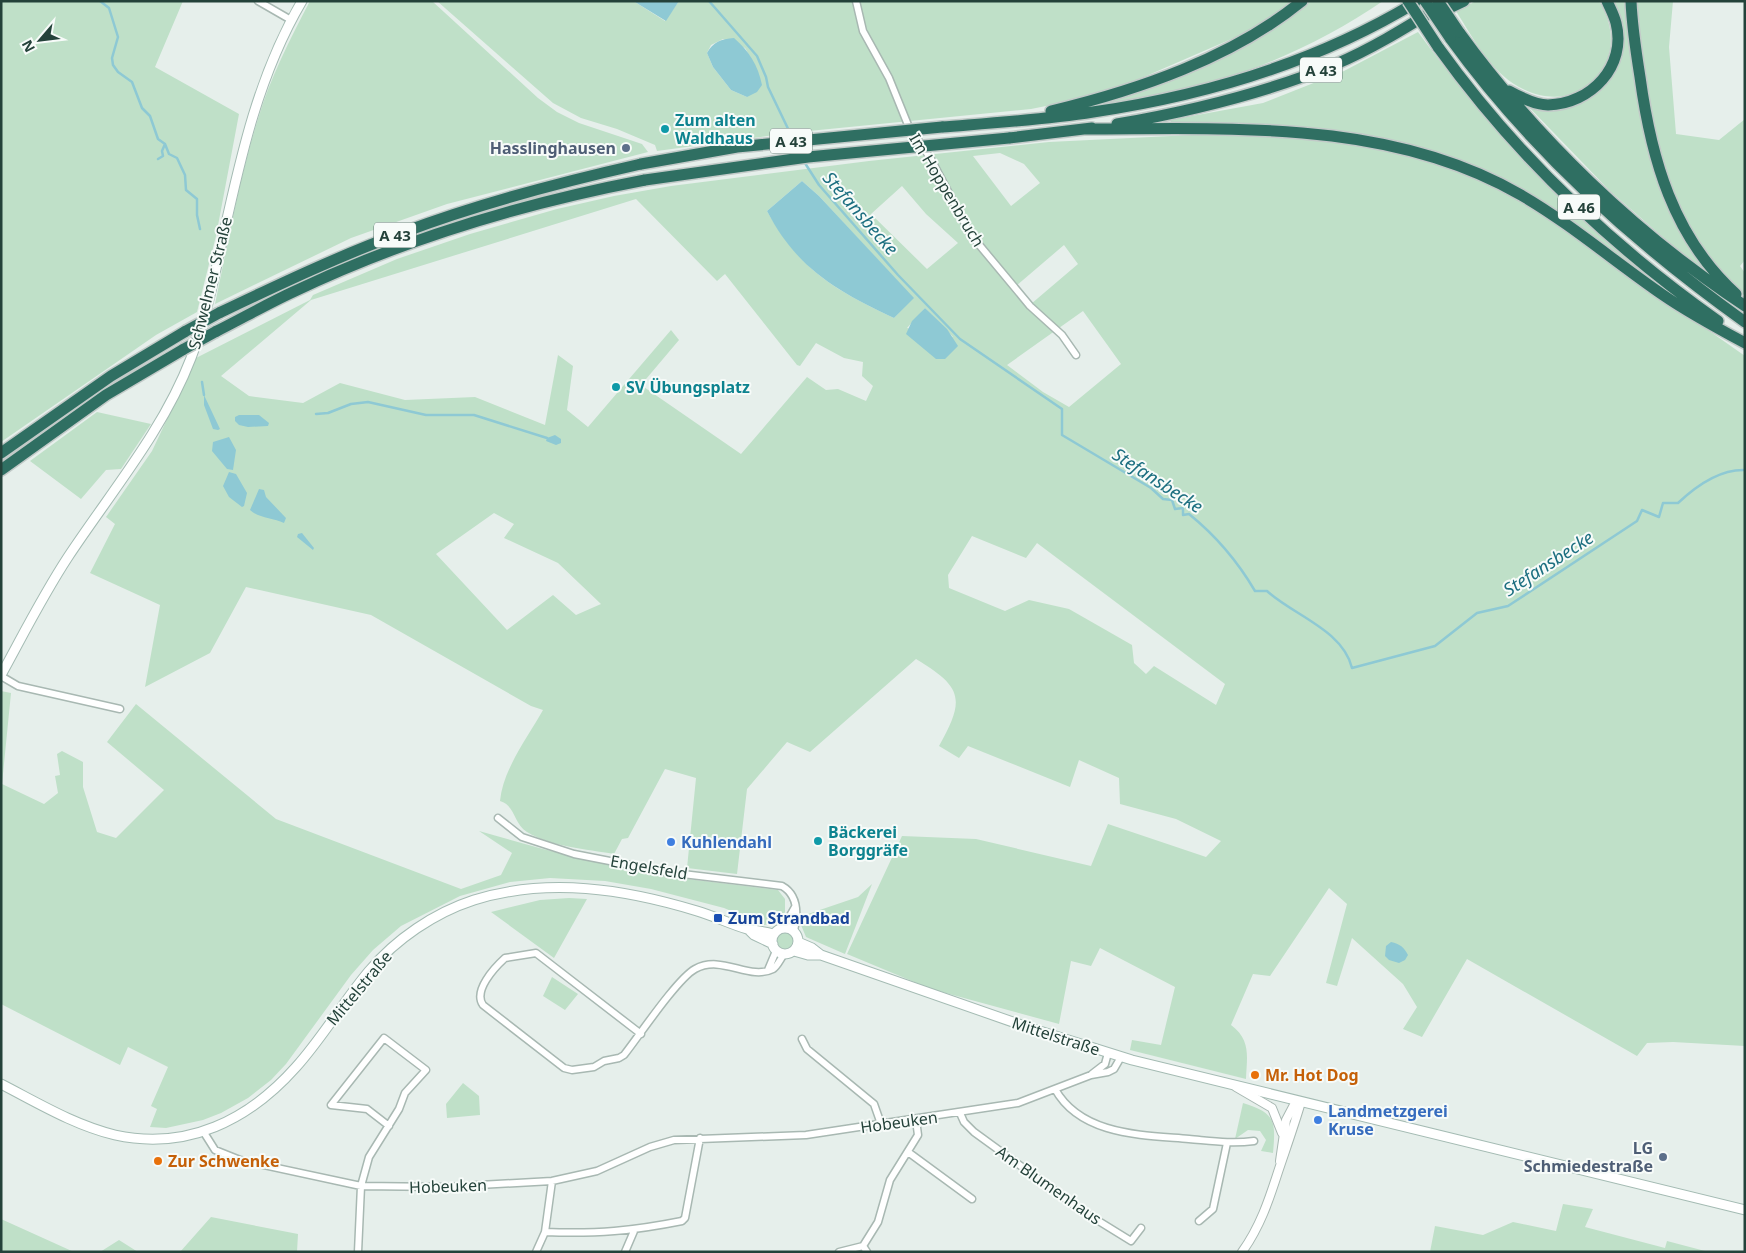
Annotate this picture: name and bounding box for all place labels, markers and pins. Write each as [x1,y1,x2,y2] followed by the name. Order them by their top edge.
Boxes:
[675,109,756,149] place label: Zum alten Waldhaus
[659,123,671,135] marker: Zum alten Waldhaus
[490,137,616,159] place label: Hasslinghausen
[620,142,632,154] marker: Hasslinghausen
[626,376,750,398] place label: SV Übungsplatz
[610,381,622,393] marker: SV Übungsplatz
[828,821,908,861] place label: Bäckerei Borggräfe
[681,831,772,853] place label: Kuhlendahl
[812,835,824,847] marker: Bäckerei Borggräfe
[665,836,677,848] marker: Kuhlendahl
[728,907,850,929] place label: Zum Strandbad
[712,912,724,924] marker: Zum Strandbad
[1265,1064,1359,1086] place label: Mr. Hot Dog
[1249,1069,1261,1081] marker: Mr. Hot Dog
[1328,1100,1448,1140] place label: Landmetzgerei Kruse
[1312,1114,1324,1126] marker: Landmetzgerei Kruse
[1524,1137,1653,1177] place label: LG Schmiedestraße
[168,1150,280,1172] place label: Zur Schwenke
[1657,1151,1669,1163] marker: LG Schmiedestraße
[152,1155,164,1167] marker: Zur Schwenke

